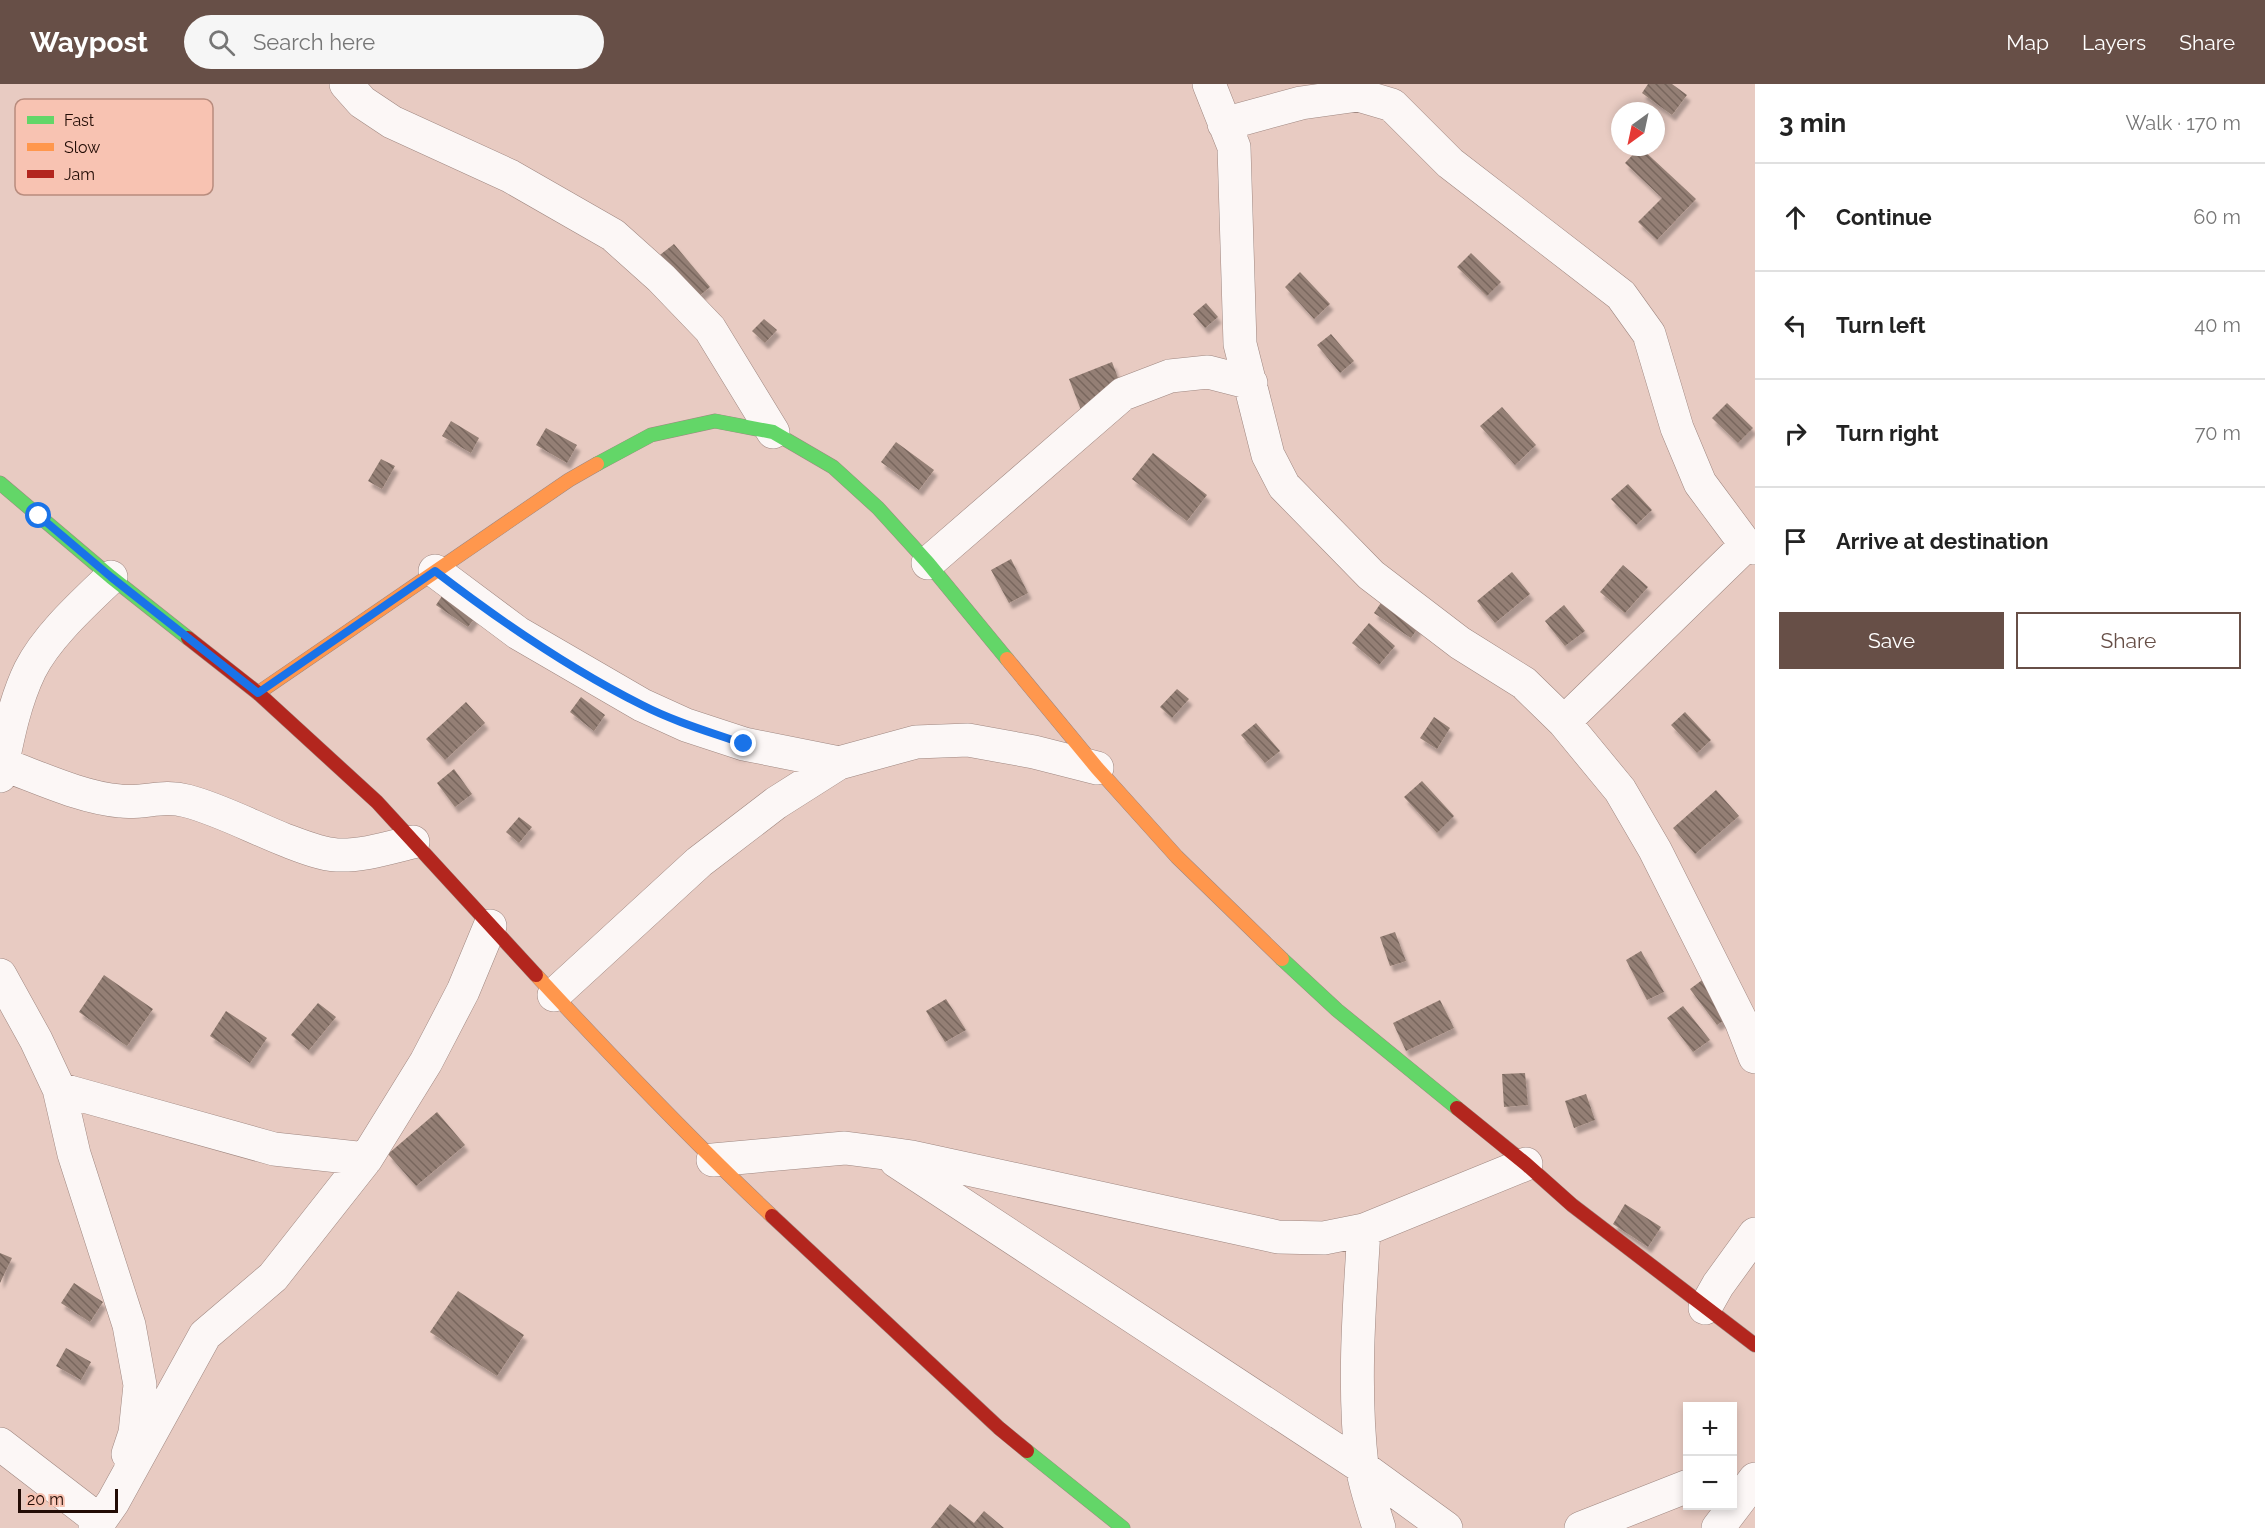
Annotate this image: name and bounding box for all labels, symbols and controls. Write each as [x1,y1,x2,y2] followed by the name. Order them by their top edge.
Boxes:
[184,15,604,69] search box
[30,26,148,59] text: Waypost
[205,26,238,59] icon: search
[253,29,375,55] text: Search here
[2006,30,2049,55] text: Map
[2082,30,2146,55] text: Layers
[2179,30,2235,55] text: Share
[15,99,213,195] legend
[1611,102,1665,156] north arrow
[1779,108,1846,138] text: 3 min
[64,111,95,130] text: Fast
[2125,111,2241,135] text: Walk · 170 m
[64,138,100,157] text: Slow
[64,165,95,184] text: Jam
[1779,201,1812,234] icon: ahead
[1836,204,1932,230] text: Continue
[2193,205,2241,229] text: 60 m
[1779,309,1812,342] icon: left
[1836,312,1926,338] text: Turn left
[2194,313,2241,337] text: 40 m
[1779,417,1812,450] icon: right
[1836,420,1939,446] text: Turn right
[2195,421,2241,445] text: 70 m
[25,502,51,528] route start
[1779,525,1812,558] icon: arrive
[1836,528,2049,554] text: Arrive at destination
[1779,612,2004,669] button: Save
[2016,612,2241,669] button: Share
[730,730,756,756] route end
[1683,1402,1737,1510] map controls
[1683,1402,1737,1456] button: +
[1683,1456,1737,1510] button: −
[18,1486,118,1514] scale bar
[27,1490,64,1509] text: 20 m

